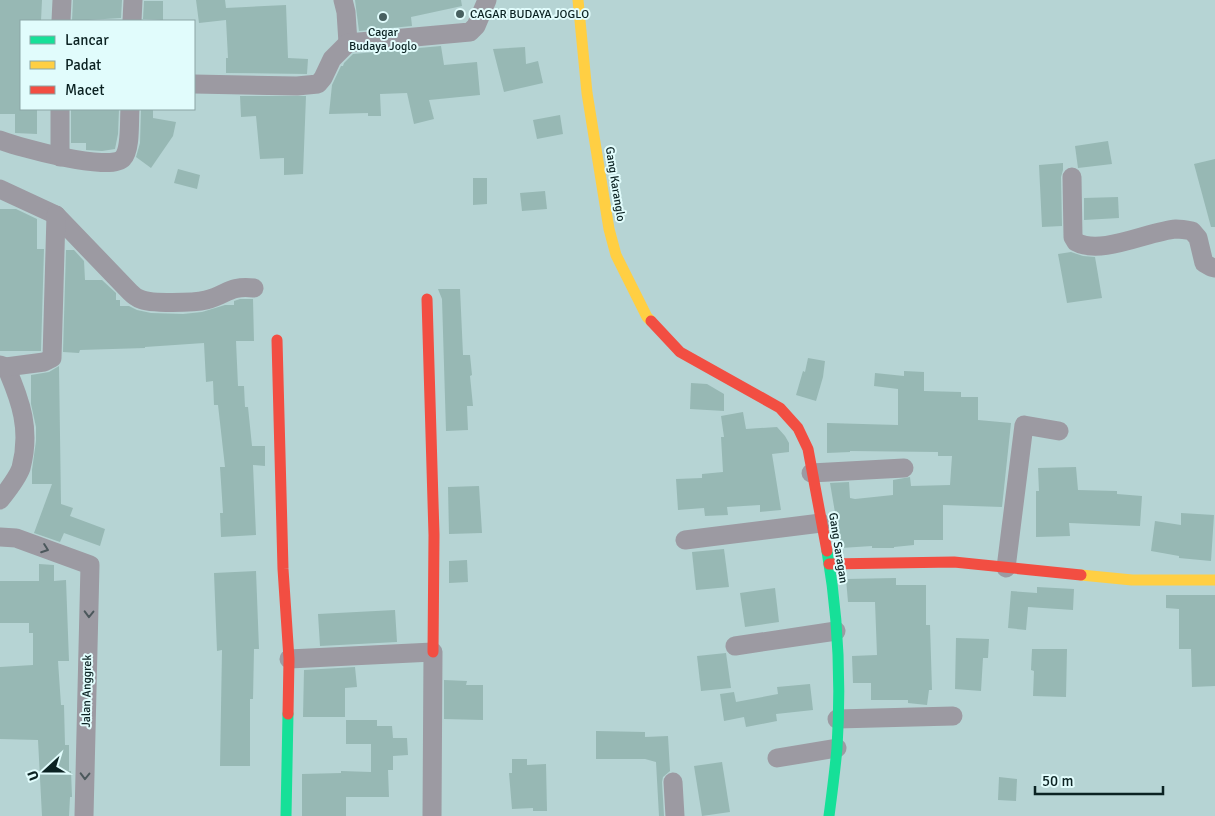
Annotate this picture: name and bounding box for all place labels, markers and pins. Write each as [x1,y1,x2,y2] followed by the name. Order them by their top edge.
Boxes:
[470,7,589,22] place label: CAGAR BUDAYA JOGLO
[454,8,466,20] marker: CAGAR BUDAYA JOGLO
[377,11,389,23] marker: Cagar Budaya Joglo
[349,25,417,54] place label: Cagar Budaya Joglo

